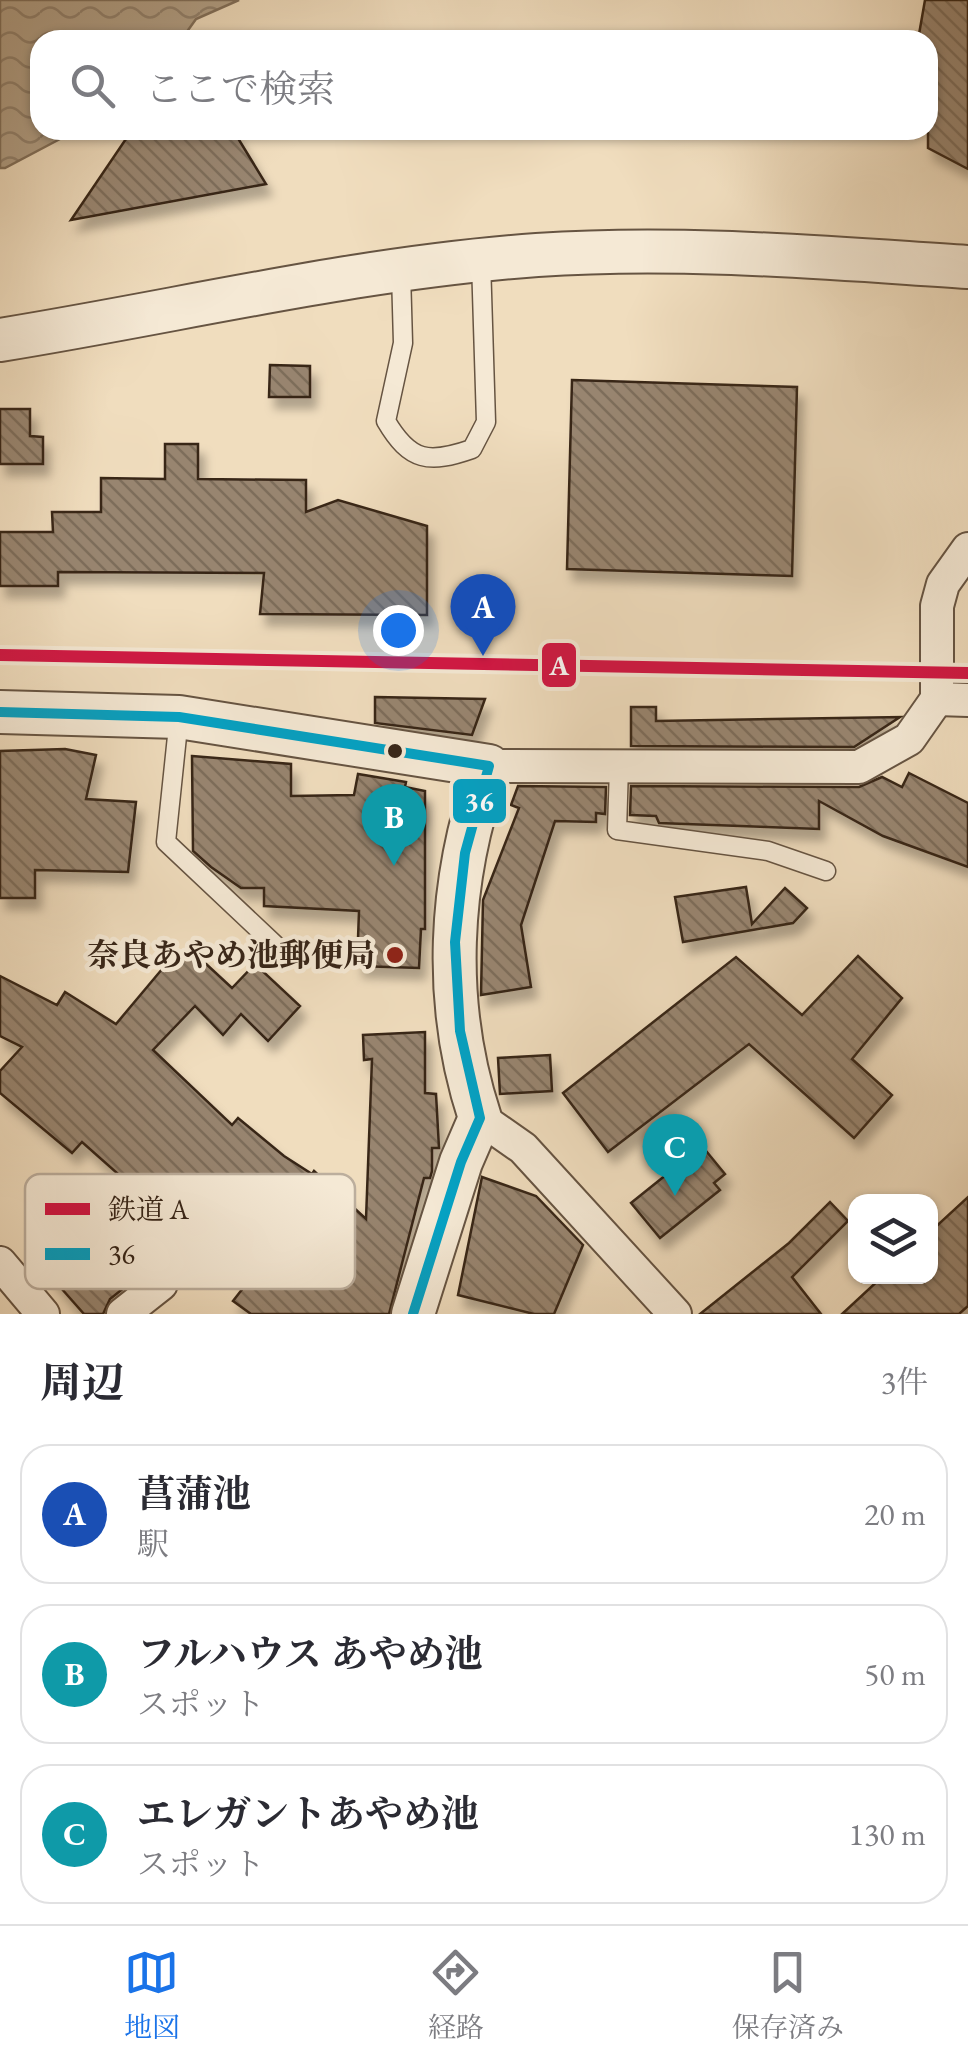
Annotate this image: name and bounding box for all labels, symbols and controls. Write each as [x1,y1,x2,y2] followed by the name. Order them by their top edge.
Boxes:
[30,30,938,140] search box
[65,58,120,113] icon: search
[145,64,335,113] text: ここで検索
[450,574,516,656] pin: A
[373,605,424,656] your location
[540,641,578,689] line badge: A
[548,647,570,683] text: A
[385,741,405,761] unlabelled marker
[451,777,508,825] line badge: 36
[464,783,494,819] text: 36
[362,784,426,866] pin: B
[87,934,375,976] place label: 奈良あやめ池郵便局
[384,944,406,966] marker: 奈良あやめ池郵便局
[642,1114,708,1196] pin: C
[25,1174,355,1289] legend
[108,1191,190,1227] text: 鉄道 A
[848,1194,938,1284] map controls
[848,1194,938,1284] button: layers
[108,1236,135,1272] text: 36
[40,1355,124,1410] text: 周辺
[881,1361,928,1403] text: 3件
[137,1469,251,1518] text: 菖蒲池
[63,1493,86,1535] text: A
[864,1493,926,1535] text: 20 m
[137,1523,169,1565] text: 駅
[137,1629,483,1678] text: フルハウス あやめ池
[64,1653,85,1695] text: B
[864,1653,926,1695] text: 50 m
[137,1683,265,1725] text: スポット
[137,1789,479,1838] text: エレガントあやめ池
[63,1813,86,1855] text: C
[849,1813,926,1855] text: 130 m
[137,1843,265,1885] text: スポット
[124,1945,180,2045] tab: 地図
[428,1945,484,2045] tab: 経路
[732,1945,844,2045] tab: 保存済み

